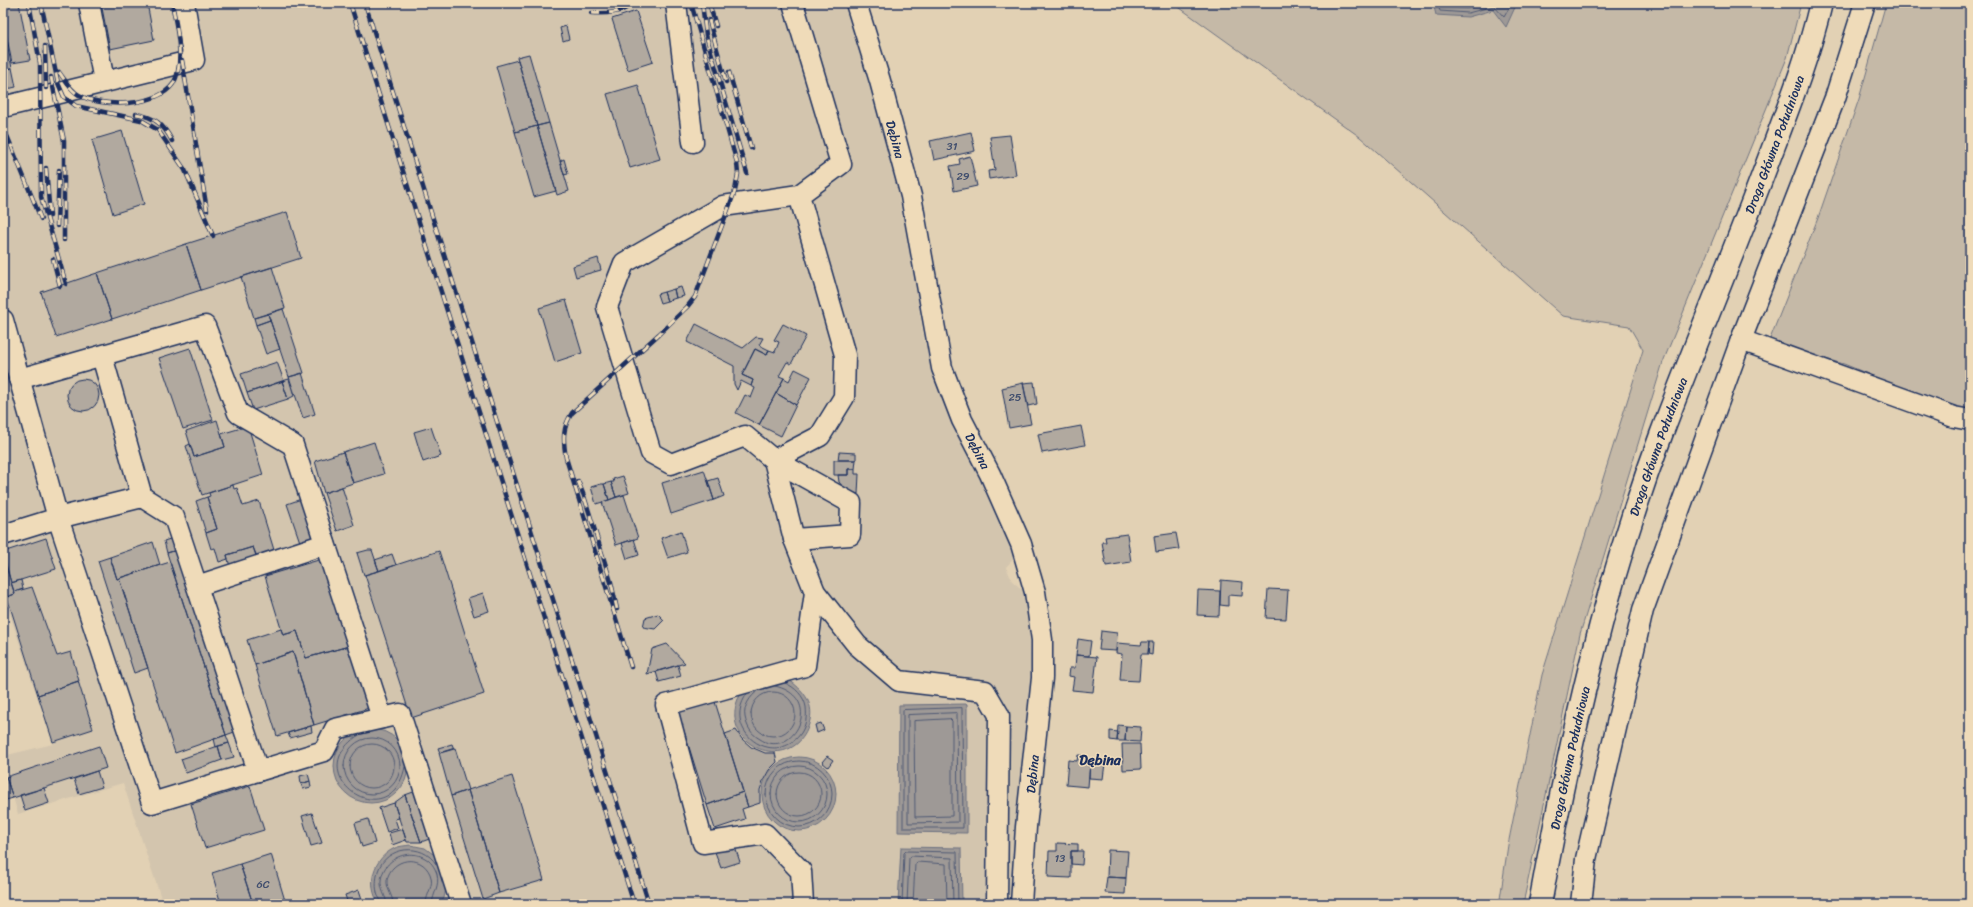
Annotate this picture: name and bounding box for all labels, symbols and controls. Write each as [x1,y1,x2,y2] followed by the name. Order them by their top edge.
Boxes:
[1738,72,1811,217] street label: Droga Główna Południowa
[879,118,912,162] street label: Dębina
[947,137,958,156] house number: 31
[956,167,970,186] house number: 29
[1622,373,1694,519] street label: Droga Główna Południowa
[1008,388,1022,407] house number: 25
[958,429,997,474] street label: Dębina
[1543,683,1597,832] street label: Droga Główna Południowa
[1079,748,1122,773] district label: Dębina
[1019,753,1046,795] street label: Dębina
[1055,849,1065,868] house number: 13
[256,875,270,894] house number: 6C

